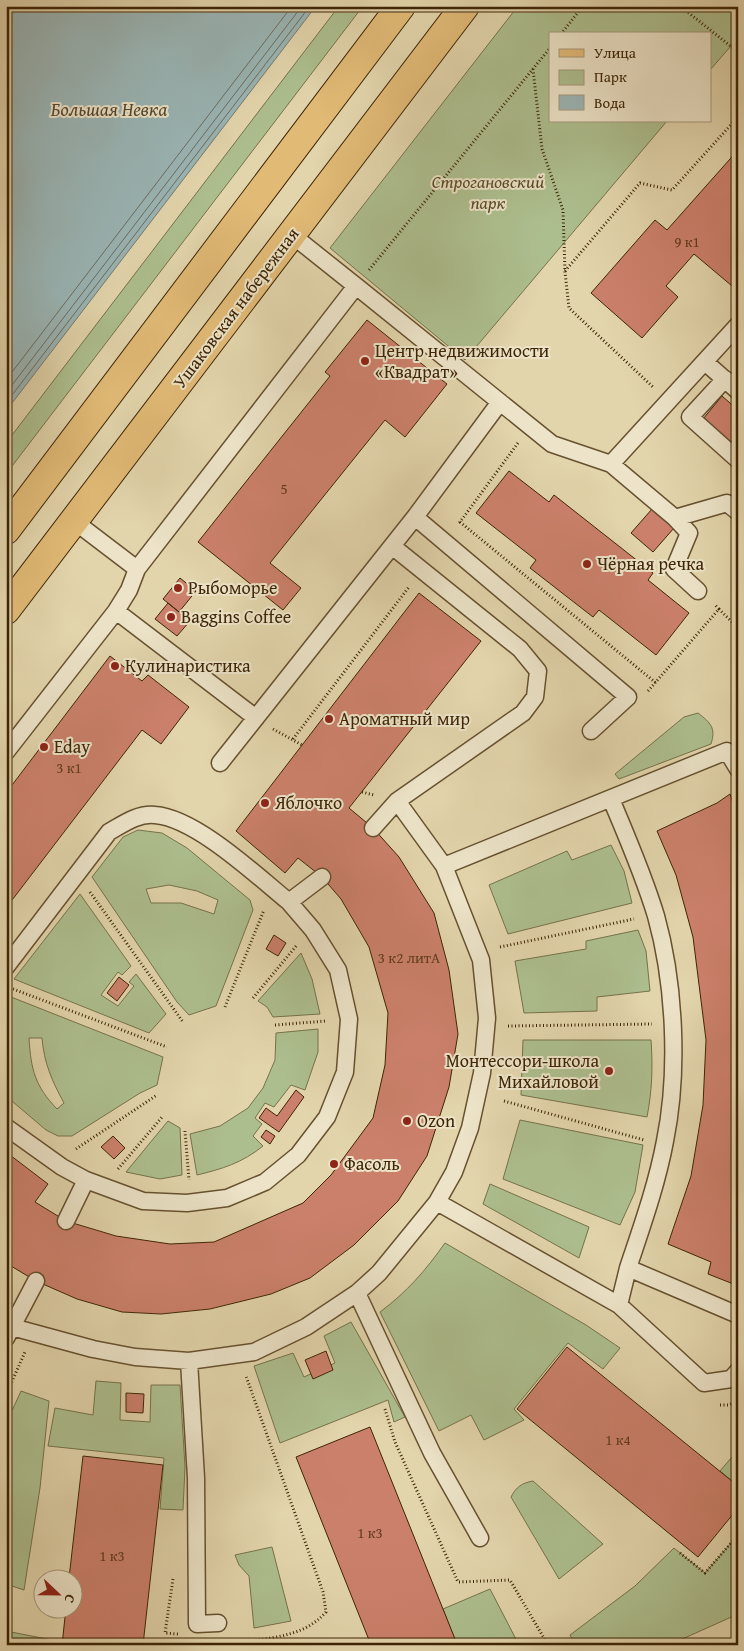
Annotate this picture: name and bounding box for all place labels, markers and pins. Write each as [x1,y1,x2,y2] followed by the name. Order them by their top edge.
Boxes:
[375,337,550,385] place label: Центр недвижимости «Квадрат»
[359,355,371,367] marker: Центр недвижимости «Квадрат»
[597,550,704,577] place label: Чёрная речка
[581,558,593,570] marker: Чёрная речка
[188,574,277,601] place label: Рыбоморье
[172,582,184,594] marker: Рыбоморье
[181,603,291,630] place label: Baggins Coffee
[165,611,177,623] marker: Baggins Coffee
[125,652,251,679] place label: Кулинаристика
[109,660,121,672] marker: Кулинаристика
[339,705,470,732] place label: Ароматный мир
[323,713,335,725] marker: Ароматный мир
[54,733,90,760] place label: Eday
[38,741,50,753] marker: Eday
[274,789,342,816] place label: Яблочко
[259,797,271,809] marker: Яблочко
[446,1047,599,1095] place label: Монтессори-школа Михайловой
[603,1065,615,1077] marker: Монтессори-школа Михайловой
[417,1107,455,1134] place label: Ozon
[401,1115,413,1127] marker: Ozon
[344,1150,400,1177] place label: Фасоль
[328,1158,340,1170] marker: Фасоль

